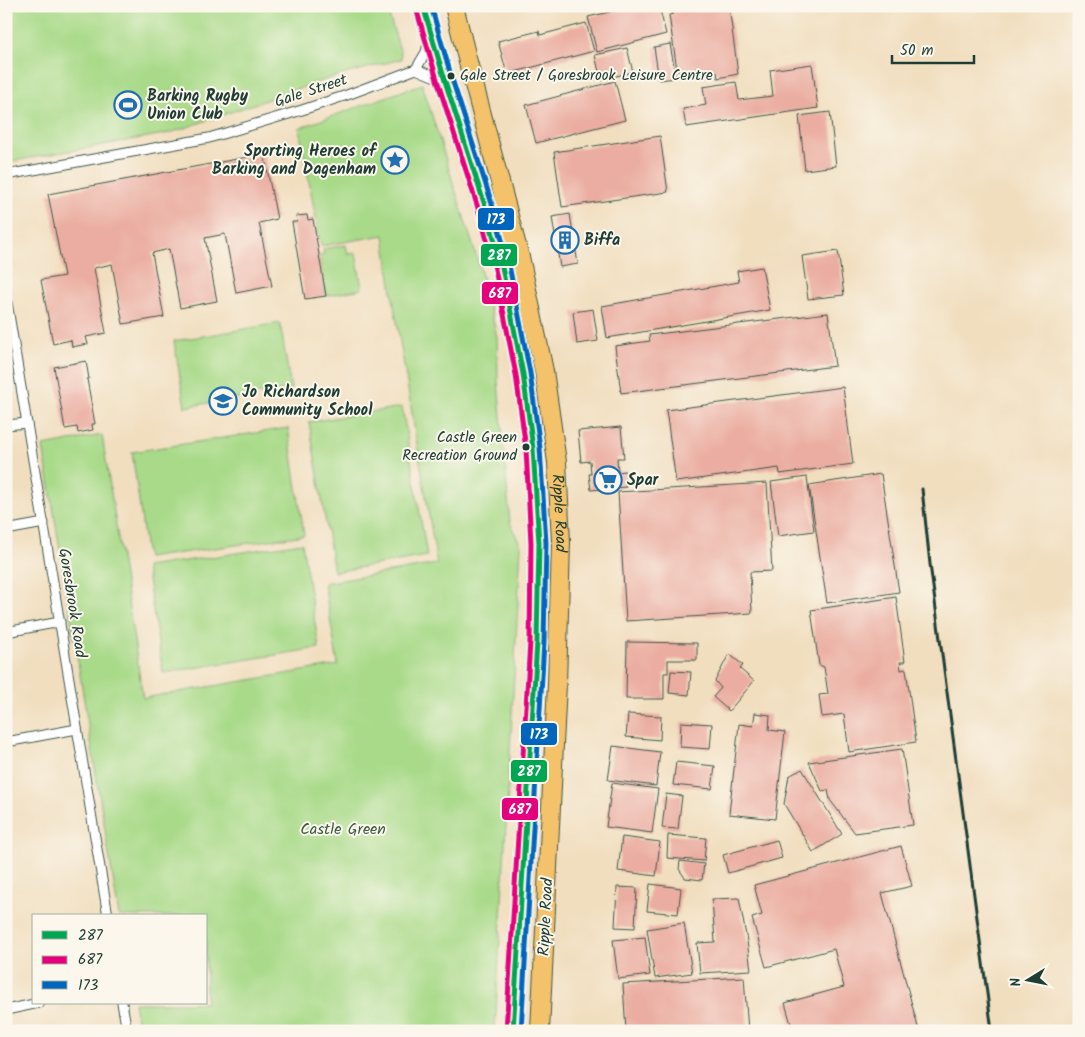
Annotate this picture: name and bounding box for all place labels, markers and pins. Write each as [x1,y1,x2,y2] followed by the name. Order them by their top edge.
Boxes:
[460,64,713,88] place label: Gale Street / Goresbrook Leisure Centre
[446,71,456,81] marker: Gale Street / Goresbrook Leisure Centre
[147,84,249,127] place label: Barking Rugby Union Club
[113,90,143,120] sports icon: Barking Rugby Union Club
[212,139,378,182] place label: Sporting Heroes of Barking and Dagenham
[380,145,410,175] place icon: Sporting Heroes of Barking and Dagenham
[550,225,580,255] building icon: Biffa
[584,228,620,253] place label: Biffa
[242,380,373,423] place label: Jo Richardson Community School
[208,386,238,416] school or university icon: Jo Richardson Community School
[402,426,518,468] place label: Castle Green Recreation Ground
[521,442,531,452] marker: Castle Green Recreation Ground
[593,465,623,495] supermarket icon: Spar
[627,468,660,493] place label: Spar

